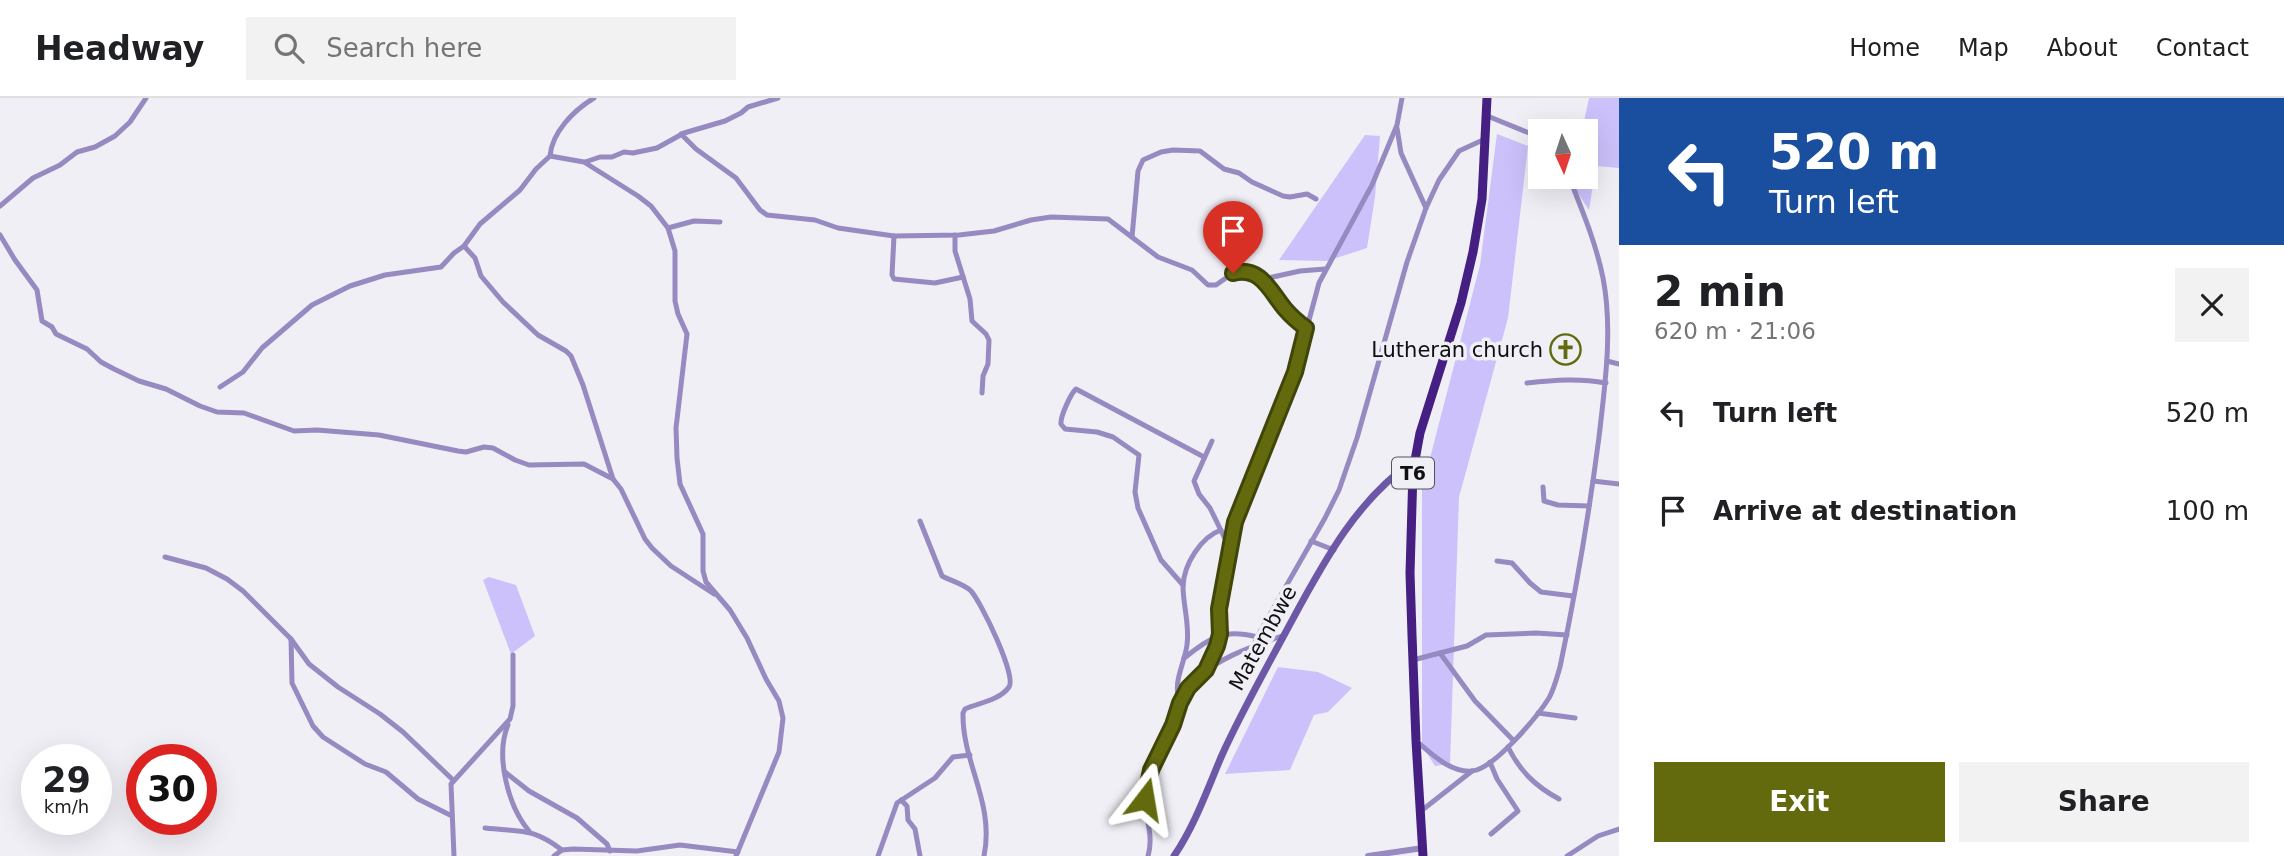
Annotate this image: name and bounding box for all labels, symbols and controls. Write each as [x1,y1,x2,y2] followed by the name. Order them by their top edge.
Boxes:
[246,17,736,80] search box
[35,29,204,68] text: Headway
[270,29,308,67] icon: search
[326,33,482,63] text: Search here
[1849,34,1920,62] text: Home
[1958,34,2009,62] text: Map
[2047,34,2118,62] text: About
[2156,34,2249,62] text: Contact
[1528,119,1598,189] north arrow
[1528,119,1598,189] map controls
[1769,124,1939,181] text: 520 m
[1654,126,1745,217] icon: left
[1769,183,1899,221] text: Turn left
[1203,201,1263,273] pin
[1214,212,1252,250] icon: arrive
[1654,267,1786,316] text: 2 min
[2175,268,2249,342] button: close
[1654,318,1816,344] text: 620 m · 21:06
[1549,333,1583,367] church icon: Lutheran church
[1371,338,1543,362] place label: Lutheran church
[1654,394,1692,432] icon: left
[1713,398,1837,428] text: Turn left
[2166,398,2249,428] text: 520 m
[1392,458,1434,488] road number: T6
[1654,492,1692,530] icon: arrive
[1713,496,2017,526] text: Arrive at destination
[2166,496,2249,526] text: 100 m
[1224,581,1302,695] street label: Matembwe
[126,744,217,835] speed limit sign: 30
[42,760,91,800] text: 29
[1108,762,1182,836] position arrow
[1654,762,1945,842] button: Exit
[1959,762,2249,842] button: Share
[44,796,89,817] text: km/h

